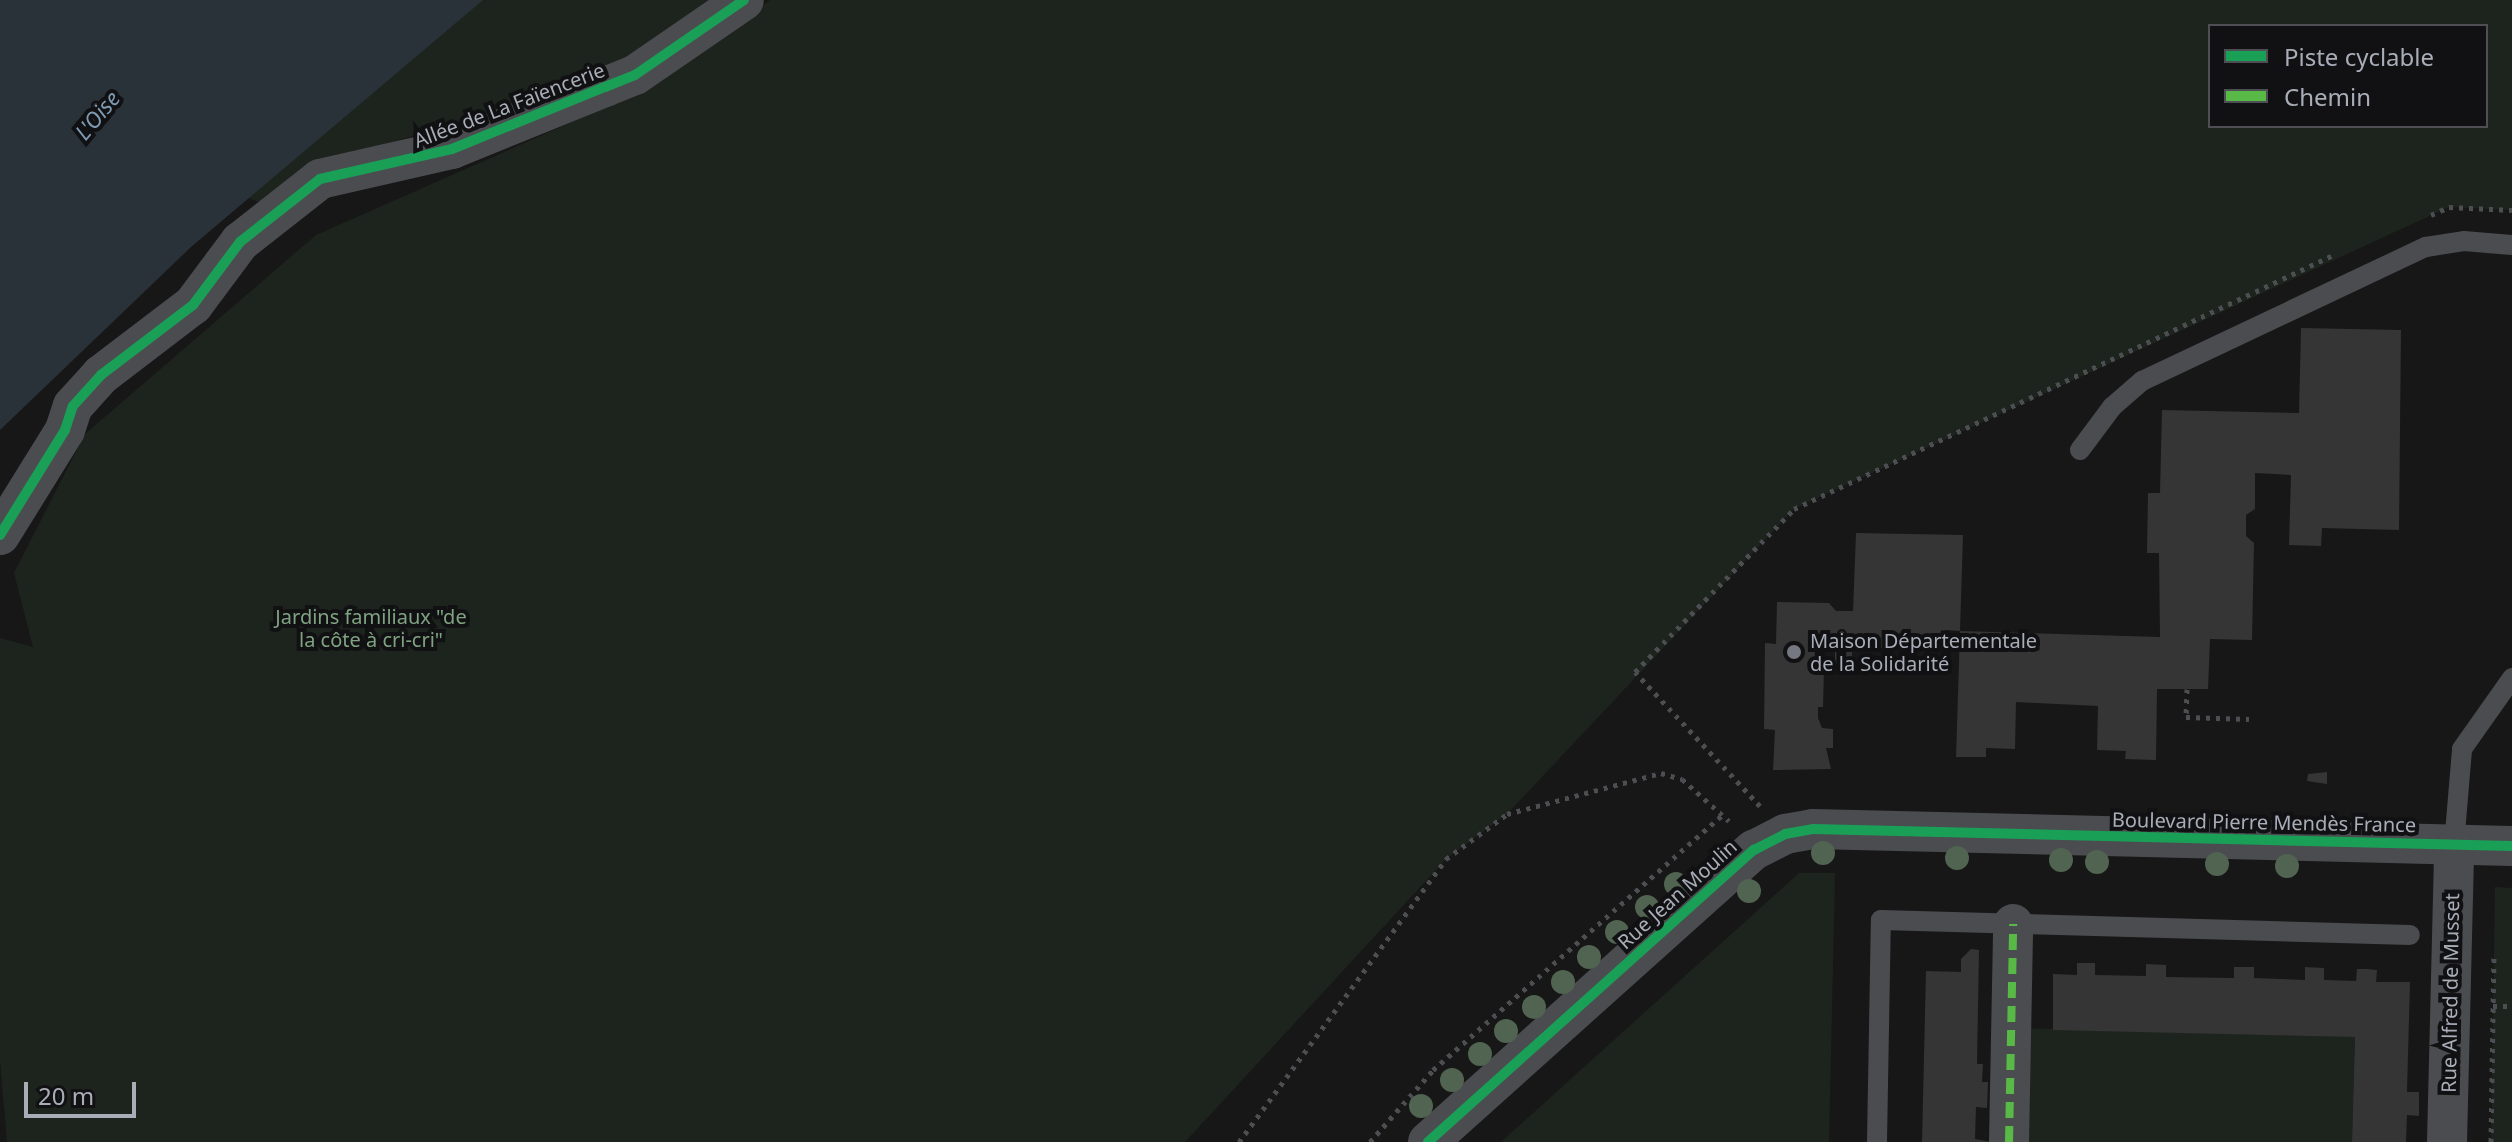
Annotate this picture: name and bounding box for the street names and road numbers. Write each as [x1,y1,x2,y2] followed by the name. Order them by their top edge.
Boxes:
[410,58,608,152] street label: Allée de La Faïencerie
[2112,807,2416,837] street label: Boulevard Pierre Mendès France
[1612,834,1742,954] street label: Rue Jean Moulin
[2436,893,2464,1093] street label: Rue Alfred de Musset

